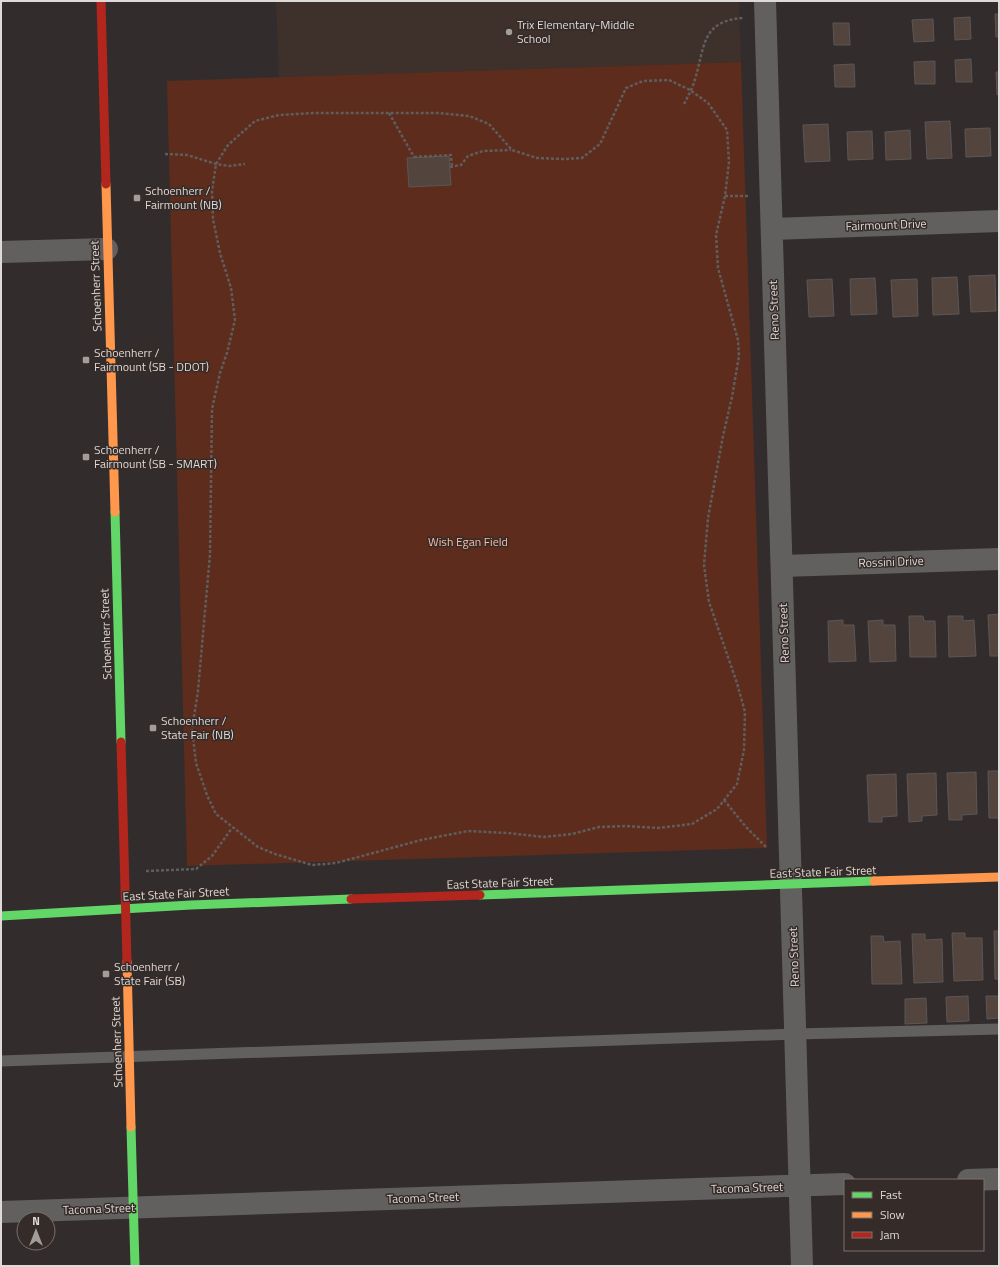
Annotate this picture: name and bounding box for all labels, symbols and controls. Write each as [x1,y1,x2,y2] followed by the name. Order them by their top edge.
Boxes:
[517,15,635,48] place label: Trix Elementary-Middle School
[504,27,514,37] marker: Trix Elementary-Middle School
[145,181,222,214] place label: Schoenherr / Fairmount (NB)
[132,193,142,203] marker: Schoenherr / Fairmount (NB)
[845,214,927,235] street label: Fairmount Drive
[84,239,107,332] street label: Schoenherr Street
[763,279,784,340] street label: Reno Street
[94,343,209,376] place label: Schoenherr / Fairmount (SB - DDOT)
[81,355,91,365] marker: Schoenherr / Fairmount (SB - DDOT)
[94,440,217,473] place label: Schoenherr / Fairmount (SB - SMART)
[81,452,91,462] marker: Schoenherr / Fairmount (SB - SMART)
[428,532,508,551] park label: Wish Egan Field
[858,551,924,572] street label: Rossini Drive
[94,587,117,680] street label: Schoenherr Street
[773,602,794,663] street label: Reno Street
[161,711,234,744] place label: Schoenherr / State Fair (NB)
[148,723,158,733] marker: Schoenherr / State Fair (NB)
[769,860,878,883] street label: East State Fair Street
[446,871,555,894] street label: East State Fair Street
[122,881,231,906] street label: East State Fair Street
[783,926,804,987] street label: Reno Street
[114,957,185,990] place label: Schoenherr / State Fair (SB)
[101,969,111,979] marker: Schoenherr / State Fair (SB)
[105,995,128,1088] street label: Schoenherr Street
[710,1177,784,1198] street label: Tacoma Street
[844,1179,984,1251] legend
[880,1185,903,1204] text: Fast
[386,1187,460,1208] street label: Tacoma Street
[62,1198,136,1219] street label: Tacoma Street
[880,1205,905,1224] text: Slow
[16,1211,56,1251] north arrow
[32,1213,40,1229] text: N
[880,1225,900,1244] text: Jam

